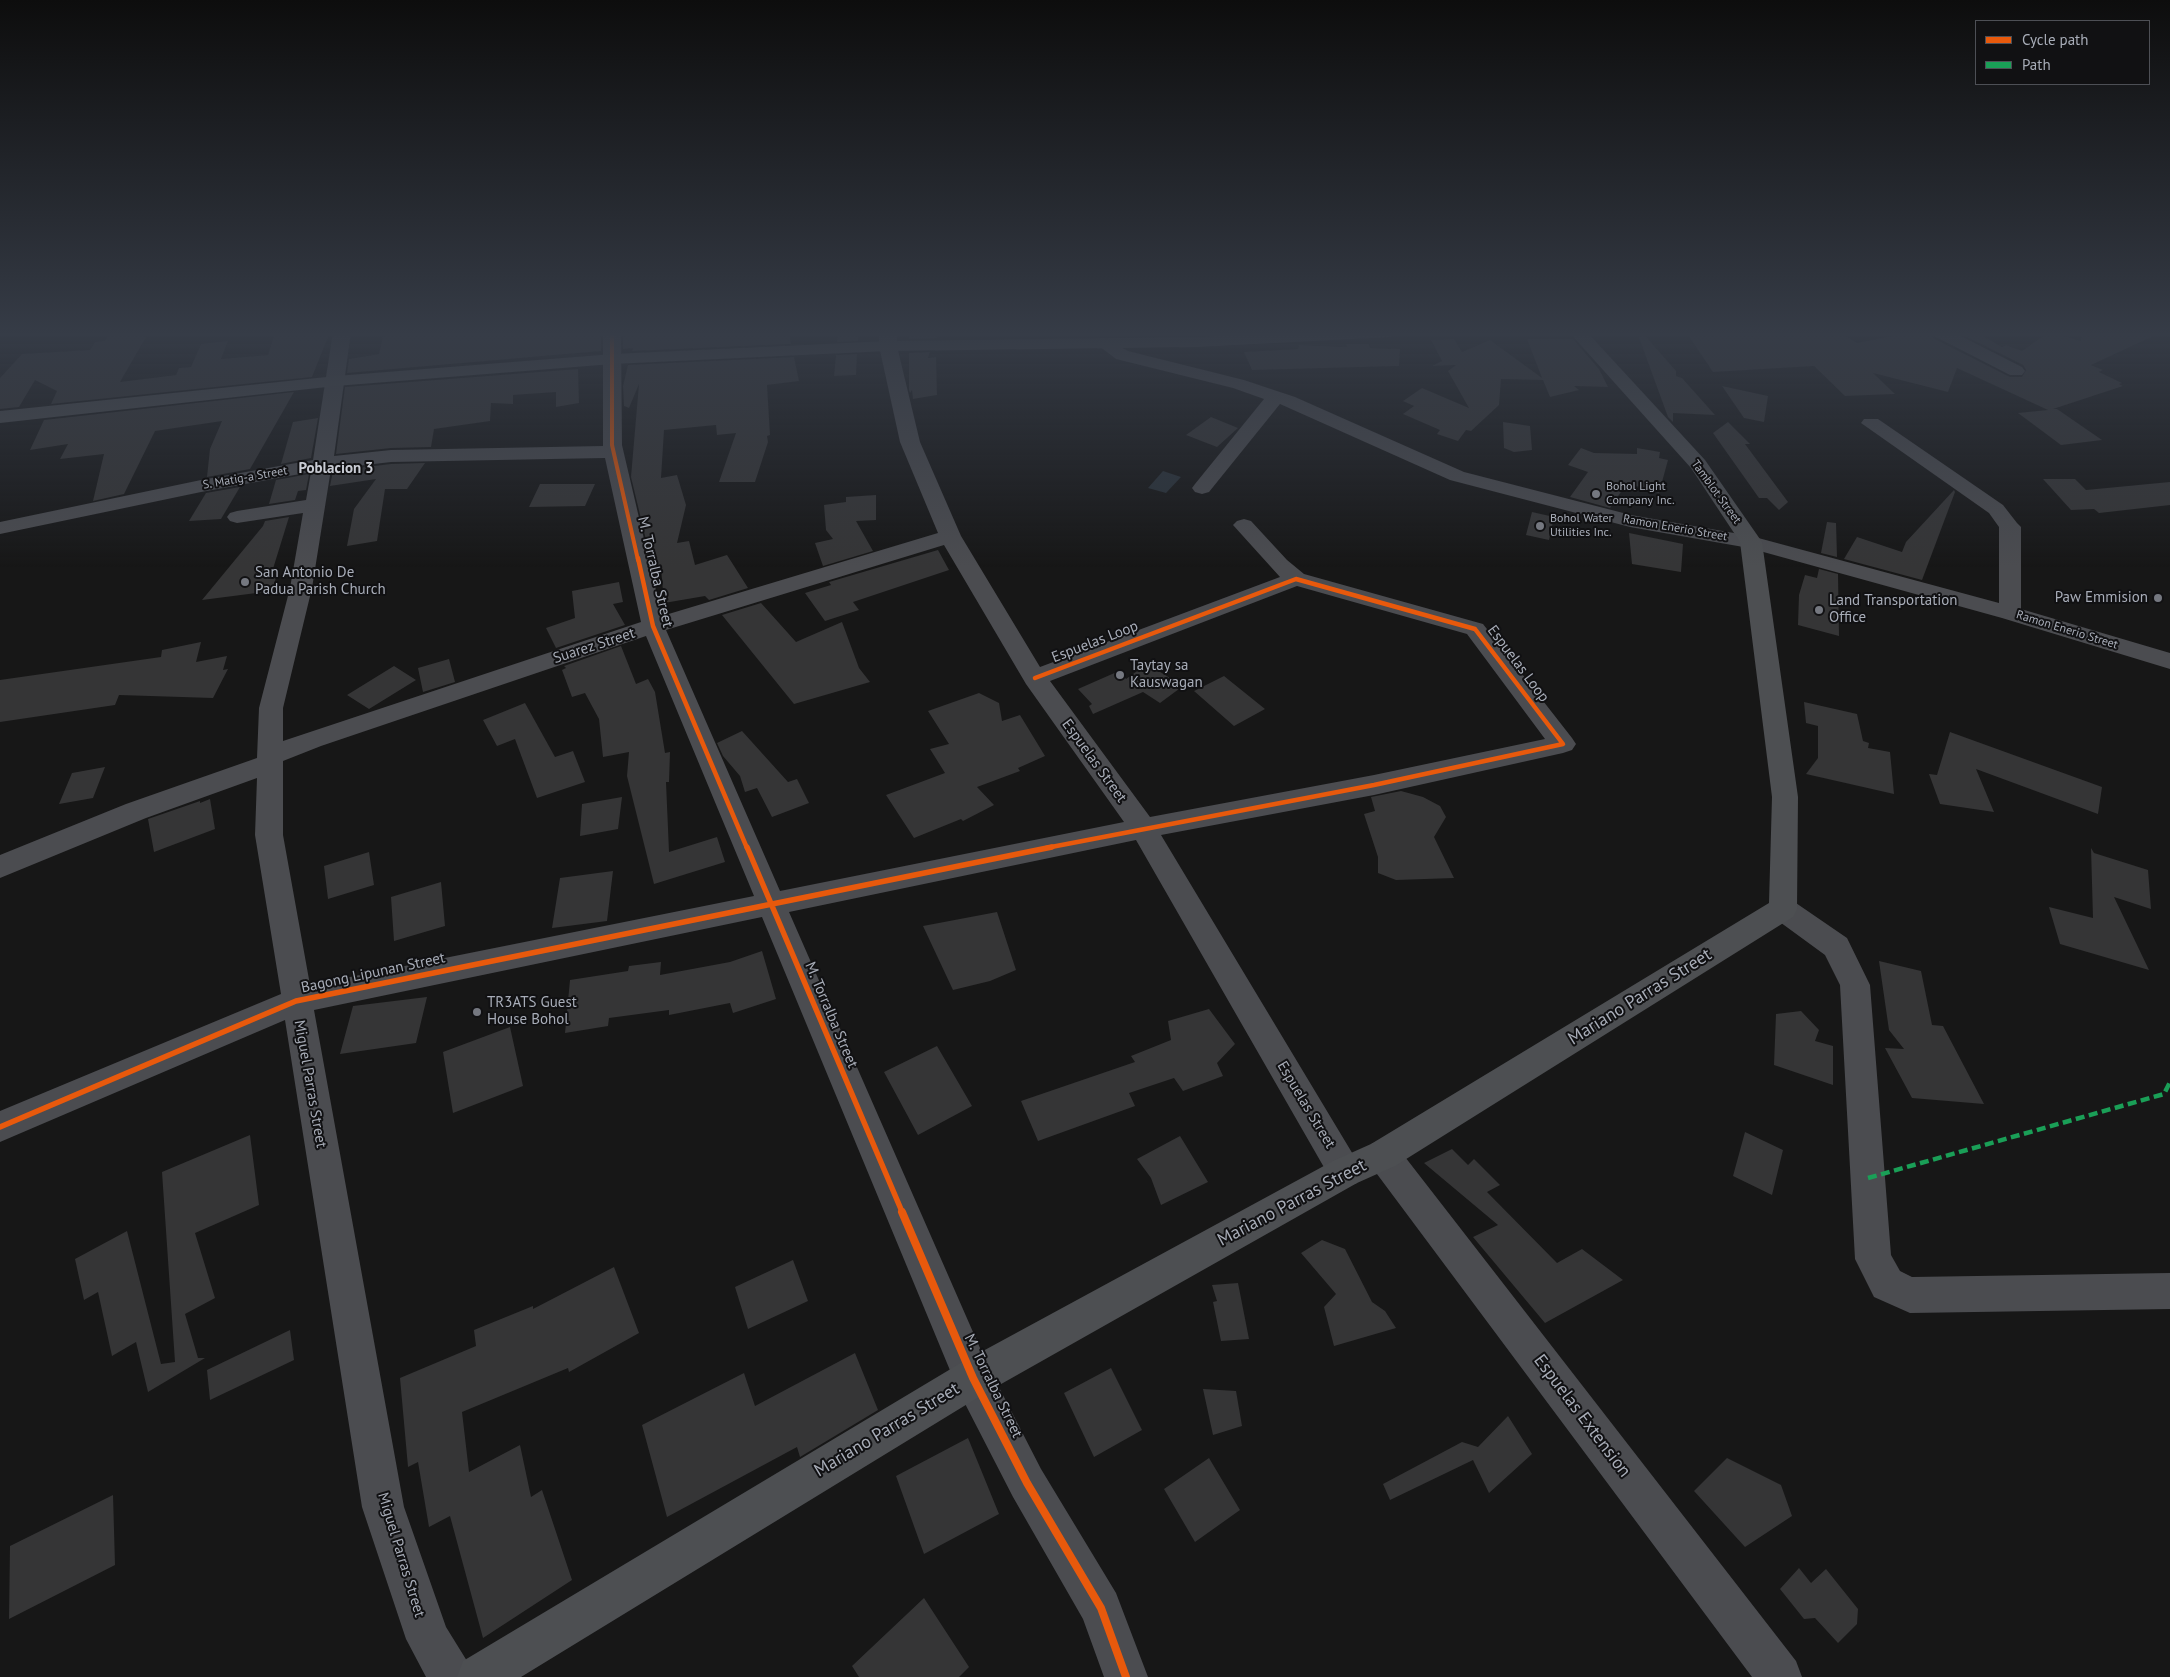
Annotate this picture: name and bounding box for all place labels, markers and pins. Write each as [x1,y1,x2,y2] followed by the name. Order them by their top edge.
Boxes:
[1606,480,1674,508] place label: Bohol Light Company Inc.
[1590,488,1602,500] marker: Bohol Light Company Inc.
[1550,512,1613,540] place label: Bohol Water Utilities Inc.
[1534,520,1546,532] marker: Bohol Water Utilities Inc.
[255,564,386,599] place label: San Antonio De Padua Parish Church
[239,576,251,588] marker: San Antonio De Padua Parish Church
[2055,589,2148,607] place label: Paw Emmision
[1829,592,1958,627] place label: Land Transportation Office
[2152,592,2164,604] marker: Paw Emmision
[1813,604,1825,616] marker: Land Transportation Office
[1130,657,1203,692] place label: Taytay sa Kauswagan
[1114,669,1126,681] marker: Taytay sa Kauswagan
[487,994,577,1029] place label: TR3ATS Guest House Bohol
[471,1006,483,1018] marker: TR3ATS Guest House Bohol

